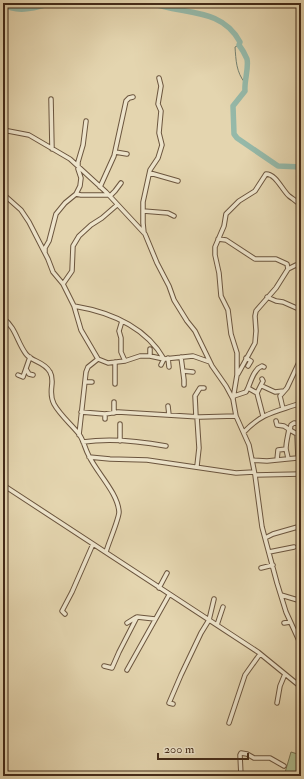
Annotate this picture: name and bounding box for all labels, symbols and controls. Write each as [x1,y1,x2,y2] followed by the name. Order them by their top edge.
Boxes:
[158,735,248,761] scale bar
[164,742,195,757] text: 200 m

